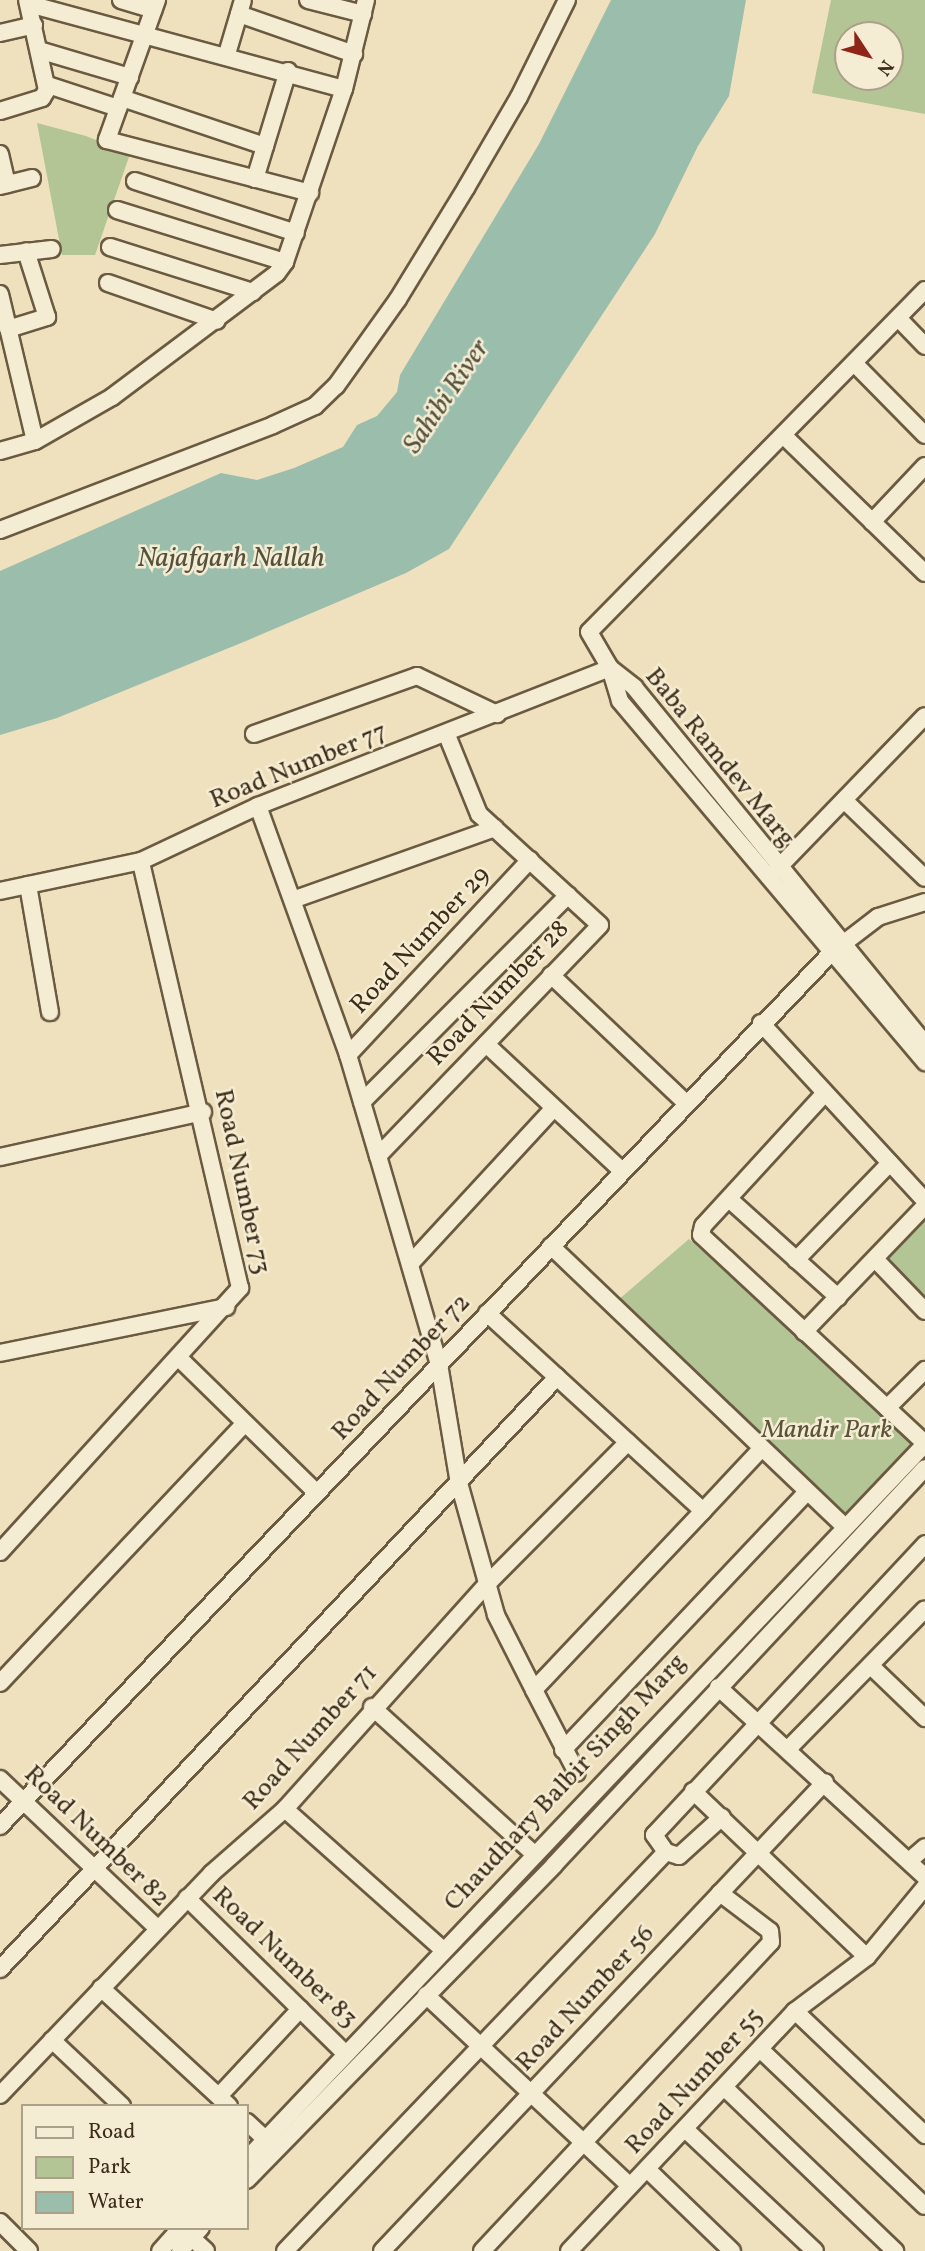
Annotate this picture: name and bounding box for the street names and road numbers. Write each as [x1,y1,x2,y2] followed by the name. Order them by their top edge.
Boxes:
[637,662,801,854] street label: Baba Ramdev Marg
[206,717,392,817] street label: Road Number 77
[345,861,497,1021] street label: Road Number 29
[422,915,576,1073] street label: Road Number 28
[206,1086,276,1278] street label: Road Number 73
[326,1288,478,1448] street label: Road Number 72
[438,1648,694,1918] street label: Chaudhary Balbir Singh Marg
[237,1658,385,1818] street label: Road Number 71
[17,1760,175,1914] street label: Road Number 82
[205,1881,363,2035] street label: Road Number 83
[510,1919,662,2079] street label: Road Number 56
[619,2002,771,2162] street label: Road Number 55

